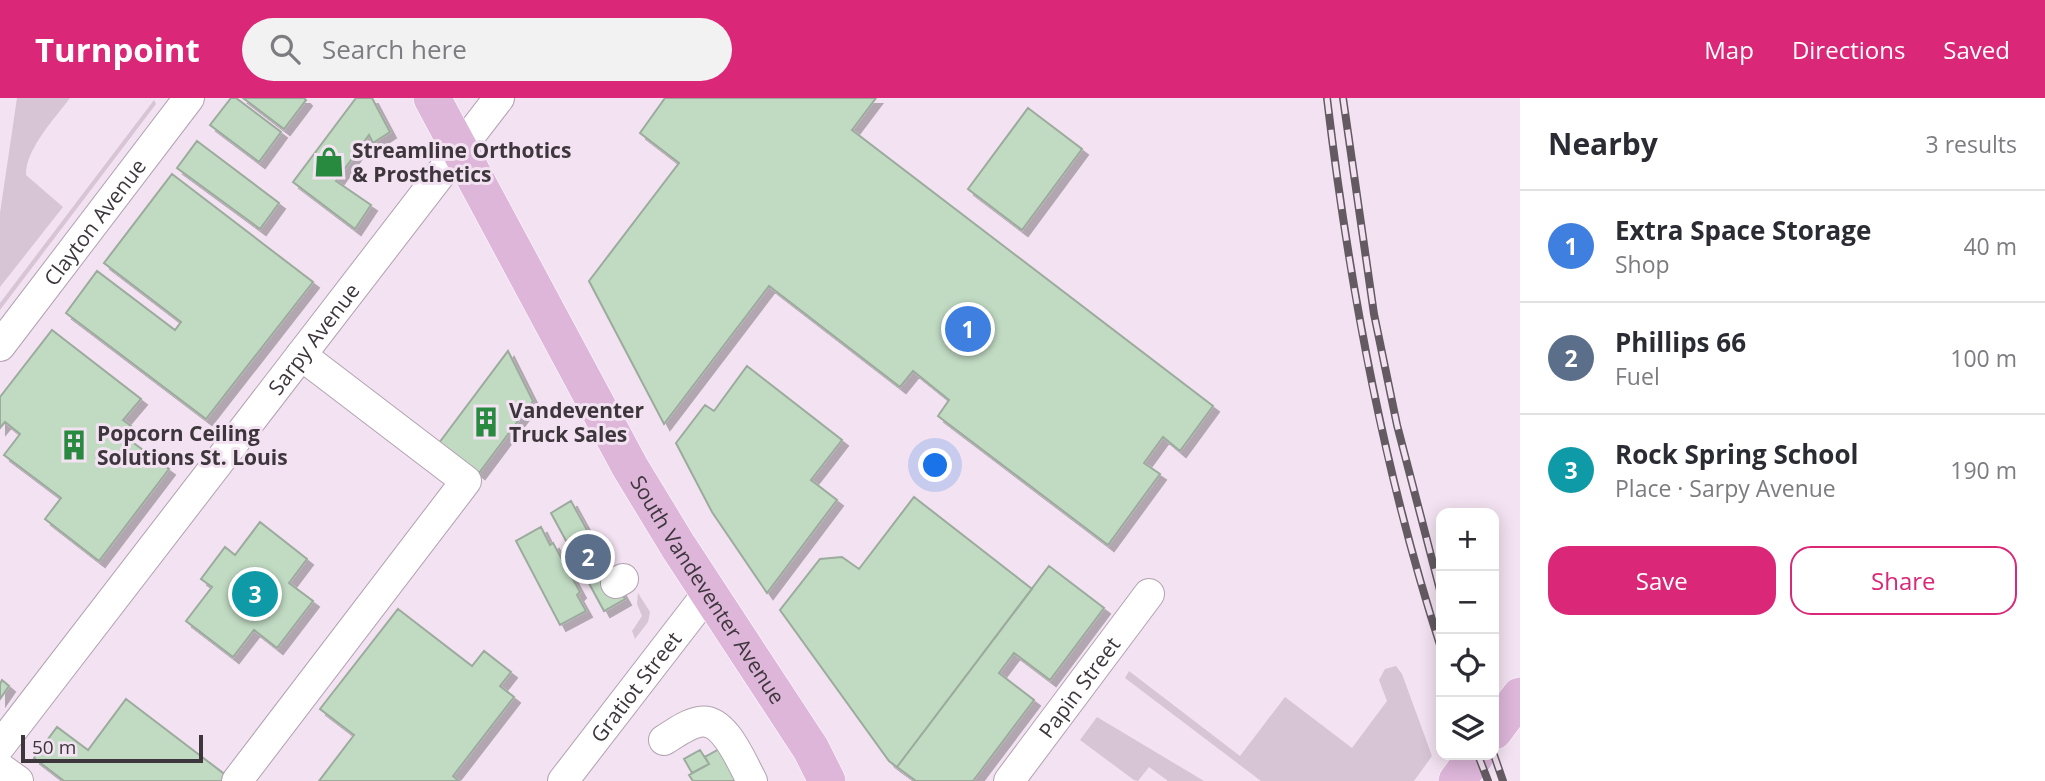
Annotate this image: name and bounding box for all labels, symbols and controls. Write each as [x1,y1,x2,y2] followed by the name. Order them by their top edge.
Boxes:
[242,18,732,81] search box
[35,27,200,72] text: Turnpoint
[266,30,304,68] icon: search
[322,31,467,67] text: Search here
[1704,33,1754,66] text: Map
[1792,33,1905,66] text: Directions
[1943,33,2010,66] text: Saved
[1548,123,1658,164] text: Nearby
[1926,128,2017,160] text: 3 results
[352,136,571,188] place label: Streamline Orthotics & Prosthetics
[312,145,346,179] shop icon: Streamline Orthotics & Prosthetics
[37,153,152,291] street label: Clayton Avenue
[1615,212,1871,248] text: Extra Space Storage
[1564,230,1578,262] text: 1
[1963,230,2017,262] text: 40 m
[1615,248,1670,280] text: Shop
[262,277,366,400] street label: Sarpy Avenue
[945,303,991,355] pin: 1
[1615,324,1746,360] text: Phillips 66
[1564,342,1578,374] text: 2
[1950,342,2017,374] text: 100 m
[1615,360,1660,392] text: Fuel
[509,396,645,448] place label: Vandeventer Truck Sales
[469,405,503,439] building icon: Vandeventer Truck Sales
[97,419,288,471] place label: Popcorn Ceiling Solutions St. Louis
[57,428,91,462] building icon: Popcorn Ceiling Solutions St. Louis
[1615,436,1858,472] text: Rock Spring School
[918,448,952,482] your location
[1564,454,1578,486] text: 3
[1950,454,2017,486] text: 190 m
[624,470,792,709] street label: South Vandeventer Avenue
[1615,472,1836,504] text: Place · Sarpy Avenue
[1436,508,1499,760] map controls
[1436,508,1499,571] button: +
[565,531,611,583] pin: 2
[1548,546,1776,615] button: Save
[1790,546,2017,615] button: Share
[232,568,278,620] pin: 3
[1436,571,1499,634] button: −
[584,626,687,748] street label: Gratiot Street
[1032,631,1126,744] street label: Papin Street
[1436,634,1499,697] button: locate
[1436,697,1499,760] button: layers
[21,732,203,764] scale bar
[32,734,76,760] text: 50 m

